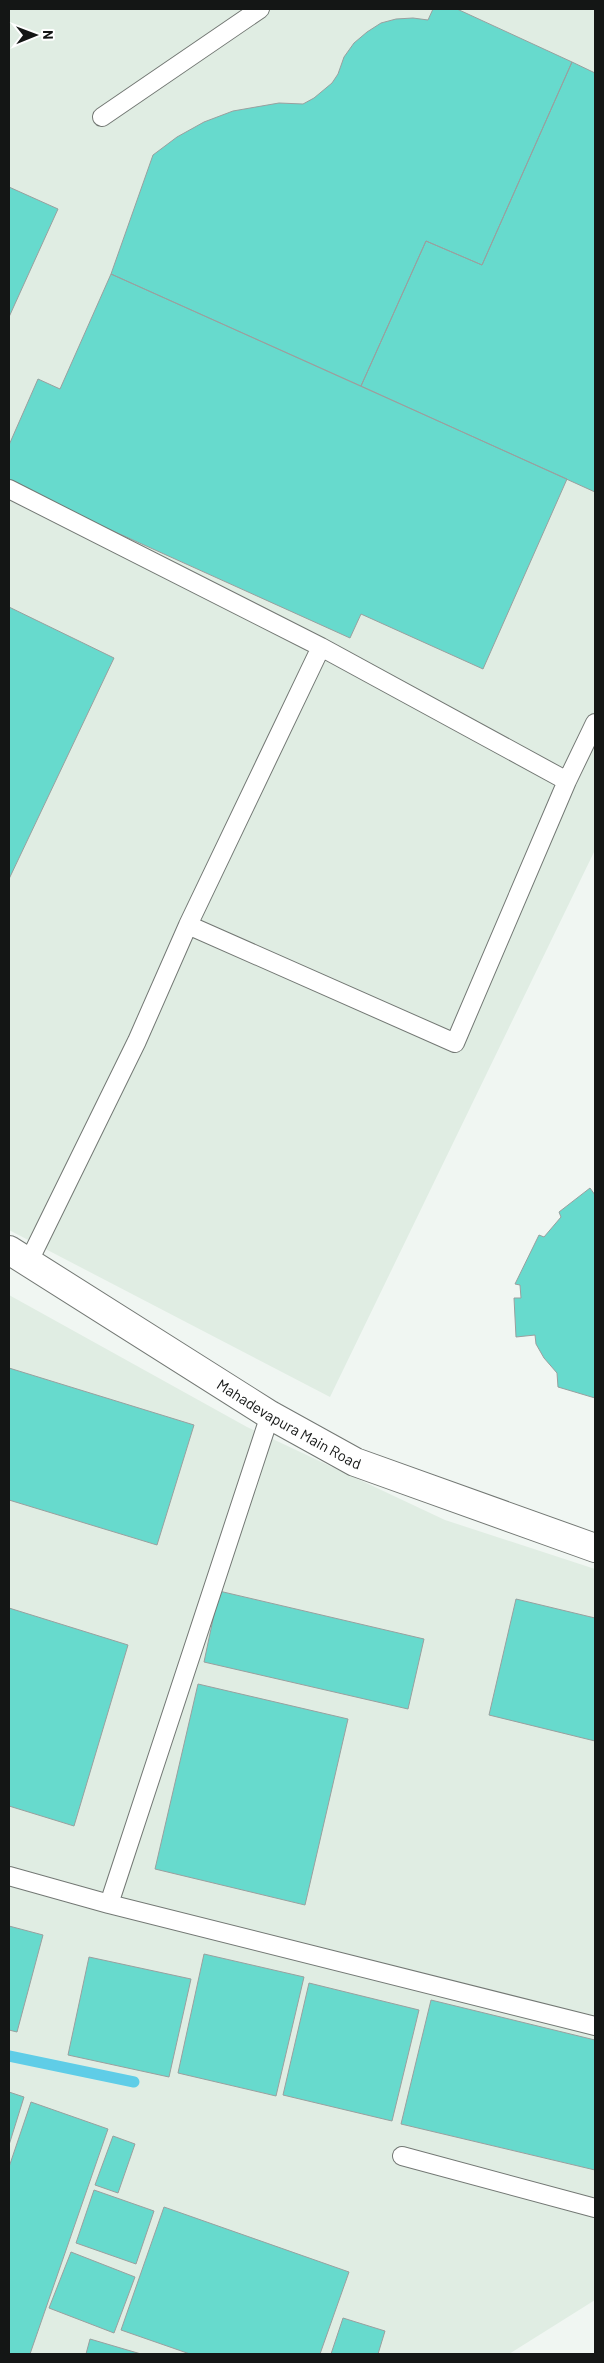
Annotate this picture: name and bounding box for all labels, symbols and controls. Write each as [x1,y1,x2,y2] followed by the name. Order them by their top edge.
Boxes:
[10,10,60,60] north arrow
[40,30,57,40] text: N
[214,1375,364,1472] street label: Mahadevapura Main Road

